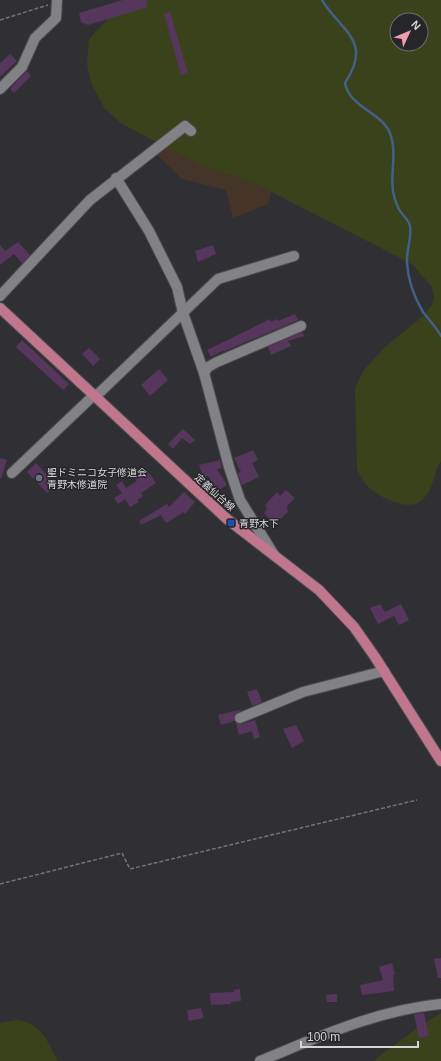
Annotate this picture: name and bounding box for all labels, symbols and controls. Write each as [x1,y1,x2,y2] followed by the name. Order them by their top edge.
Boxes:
[389,12,429,52] north arrow
[409,18,423,32] text: N
[47,467,147,490] place label: 聖ドミニコ女子修道会 青野木修道院
[192,472,237,513] street label: 定義仙台線
[34,473,44,483] marker: 聖ドミニコ女子修道会 青野木修道院
[226,518,236,528] marker: 青野木下
[239,518,279,529] place label: 青野木下
[301,1023,418,1049] scale bar
[307,1030,340,1044] text: 100 m

